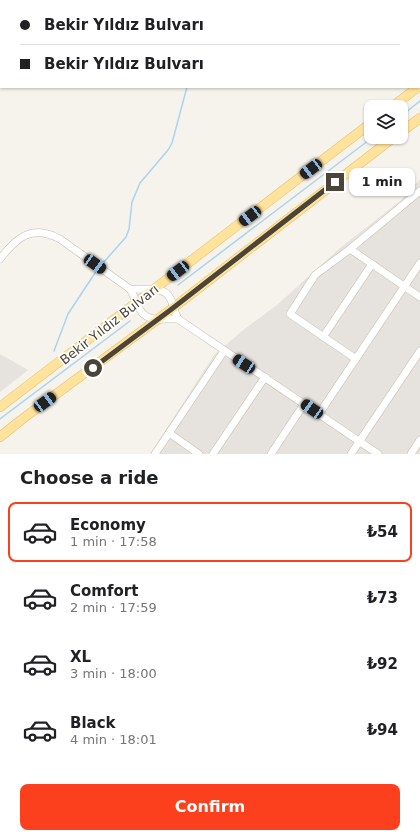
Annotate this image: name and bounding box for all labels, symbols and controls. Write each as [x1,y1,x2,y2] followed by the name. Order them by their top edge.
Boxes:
[44,16,204,34] text: Bekir Yıldız Bulvarı
[44,55,204,73] text: Bekir Yıldız Bulvarı
[364,100,408,144] map controls
[364,100,408,144] button: layers
[298,157,324,181] car
[349,168,415,196] callout: 1 min
[326,173,344,191] route end
[362,174,402,189] text: 1 min
[237,204,263,228] car
[82,252,108,276] car
[165,259,191,283] car
[57,281,162,368] street label: Bekir Yıldız Bulvarı
[231,352,257,376] car
[84,359,102,377] route start
[32,390,58,414] car
[299,397,325,421] car
[20,467,159,488] text: Choose a ride
[22,514,58,550] icon: car
[70,516,146,534] text: Economy
[367,523,398,541] text: ₺54
[70,534,157,549] text: 1 min · 17:58
[22,580,58,616] icon: car
[70,582,138,600] text: Comfort
[367,589,398,607] text: ₺73
[70,600,157,615] text: 2 min · 17:59
[22,646,58,682] icon: car
[70,648,91,666] text: XL
[367,655,398,673] text: ₺92
[70,666,157,681] text: 3 min · 18:00
[22,712,58,748] icon: car
[70,714,116,732] text: Black
[367,721,398,739] text: ₺94
[70,732,157,747] text: 4 min · 18:01
[20,784,400,830] button: Confirm

